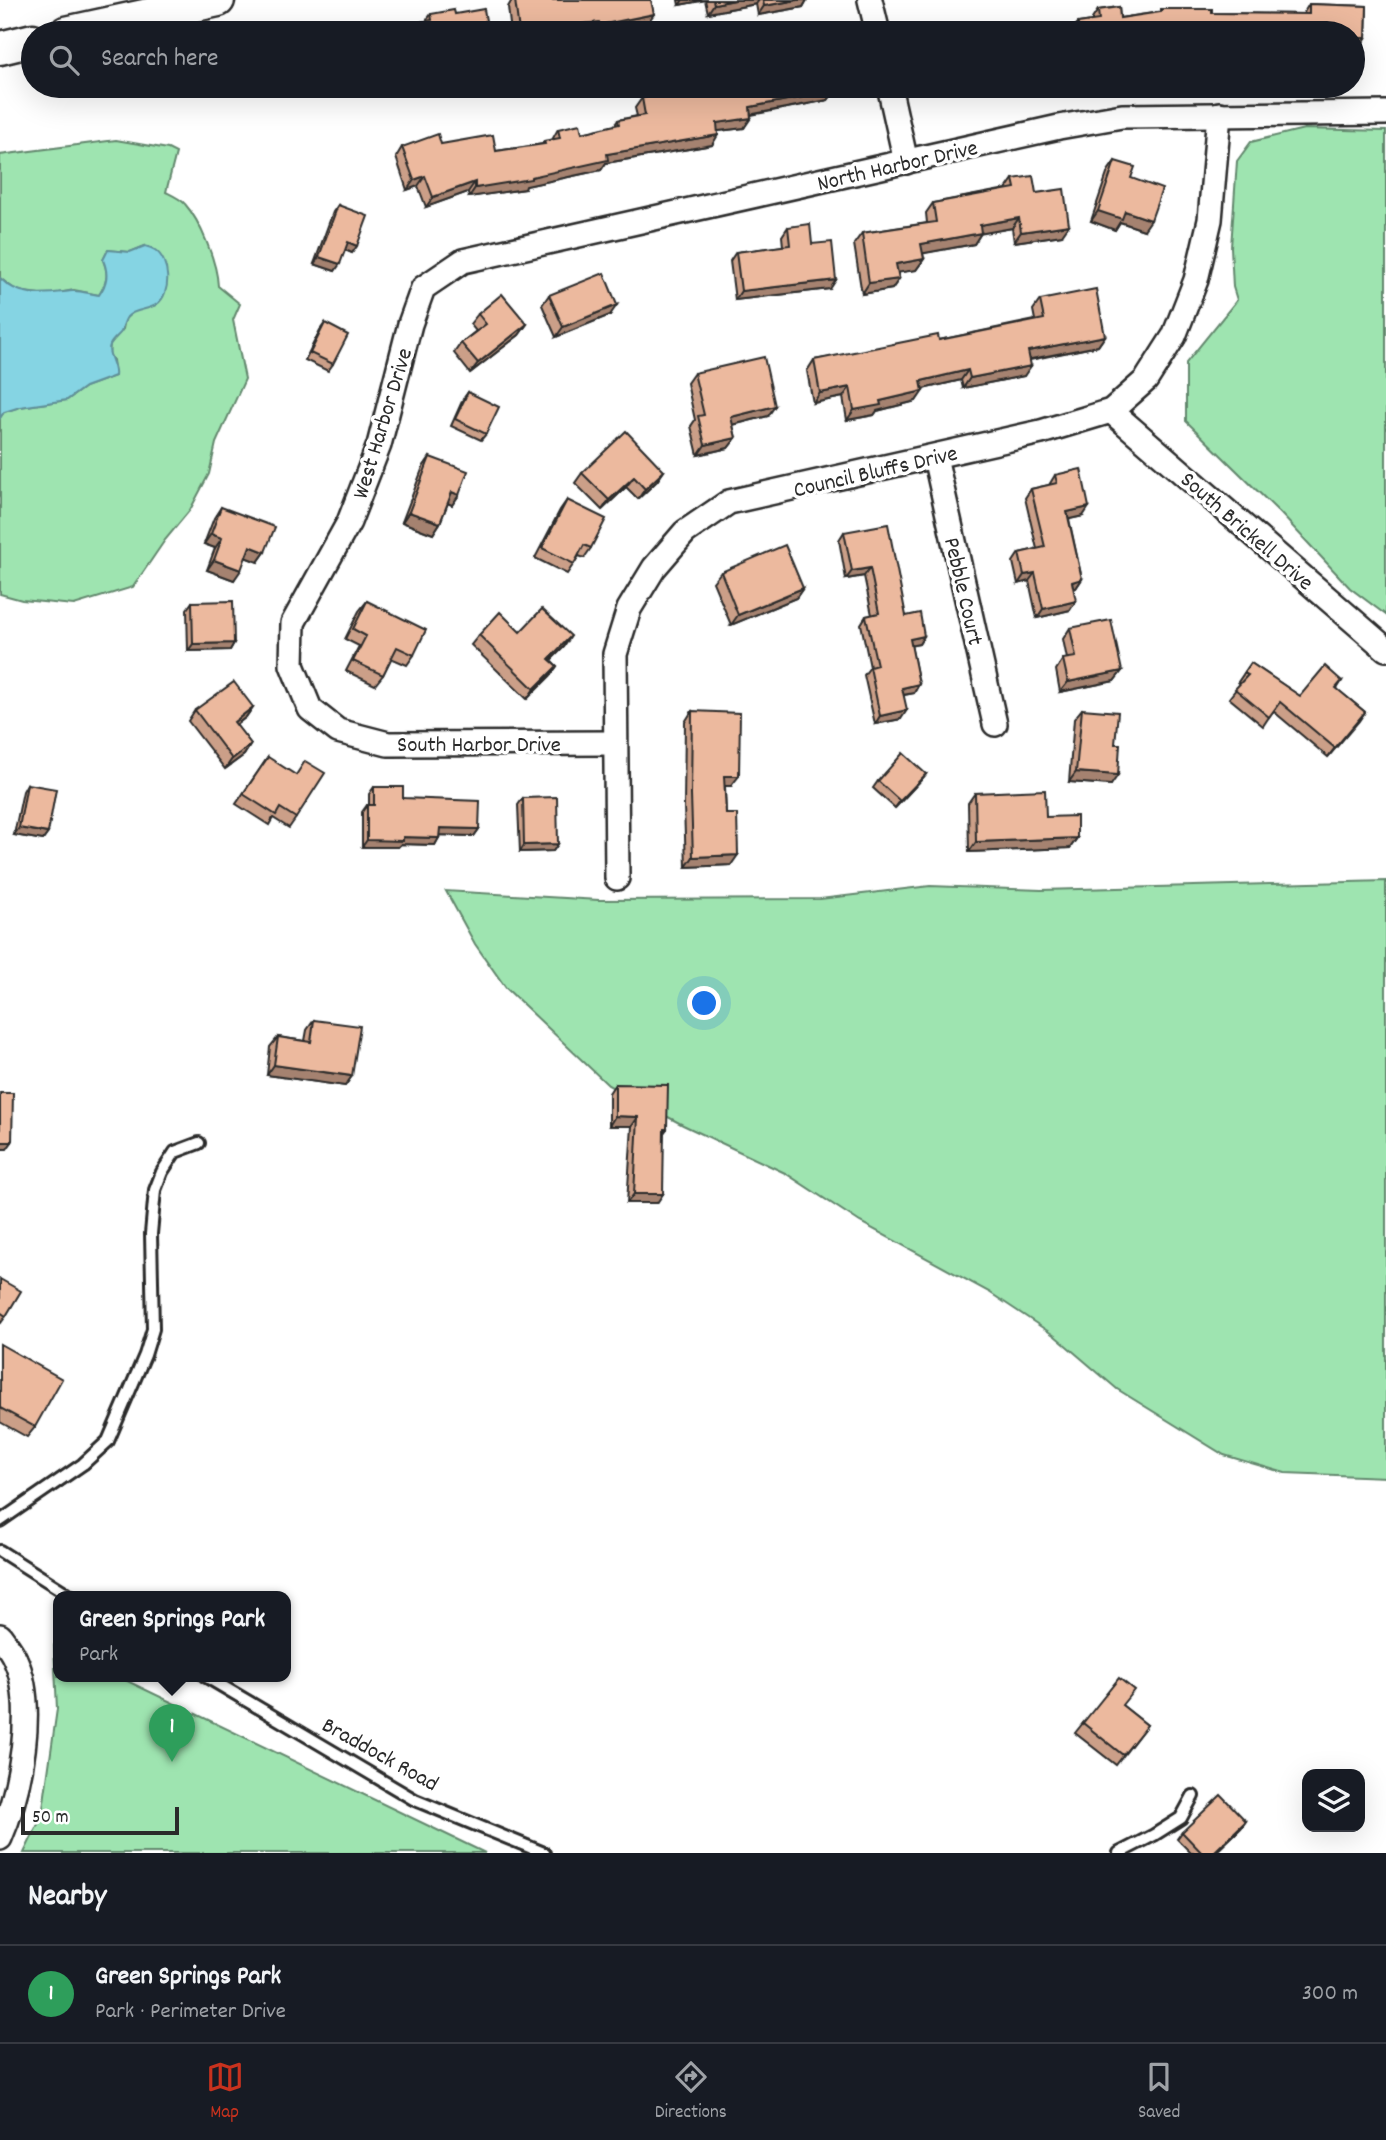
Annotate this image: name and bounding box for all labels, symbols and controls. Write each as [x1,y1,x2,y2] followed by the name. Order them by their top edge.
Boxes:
[21,21,1365,98] search box
[45,41,83,79] icon: search
[101,41,219,78] text: Search here
[814,133,981,202] street label: North Harbor Drive
[346,345,423,504] street label: West Harbor Drive
[790,438,961,508] street label: Council Bluffs Drive
[1172,465,1320,600] street label: South Brickell Drive
[933,535,990,649] street label: Pebble Court
[397,730,561,763] street label: South Harbor Drive
[687,986,721,1020] your location
[53,1591,291,1682] popup
[79,1602,265,1639] text: Green Springs Park
[79,1639,118,1672] text: Park
[149,1704,195,1762] pin: 1
[315,1710,444,1802] street label: Braddock Road
[1302,1769,1365,1832] map controls
[1302,1769,1365,1832] button: layers
[21,1804,178,1836] scale bar
[32,1805,69,1832] text: 50 m
[28,1877,106,1920] text: Nearby
[95,1959,281,1996] text: Green Springs Park
[48,1978,54,2011] text: 1
[1302,1978,1358,2011] text: 300 m
[95,1996,286,2029] text: Park · Perimeter Drive
[206,2058,244,2127] tab: Map
[655,2058,727,2127] tab: Directions
[1138,2058,1180,2127] tab: Saved

